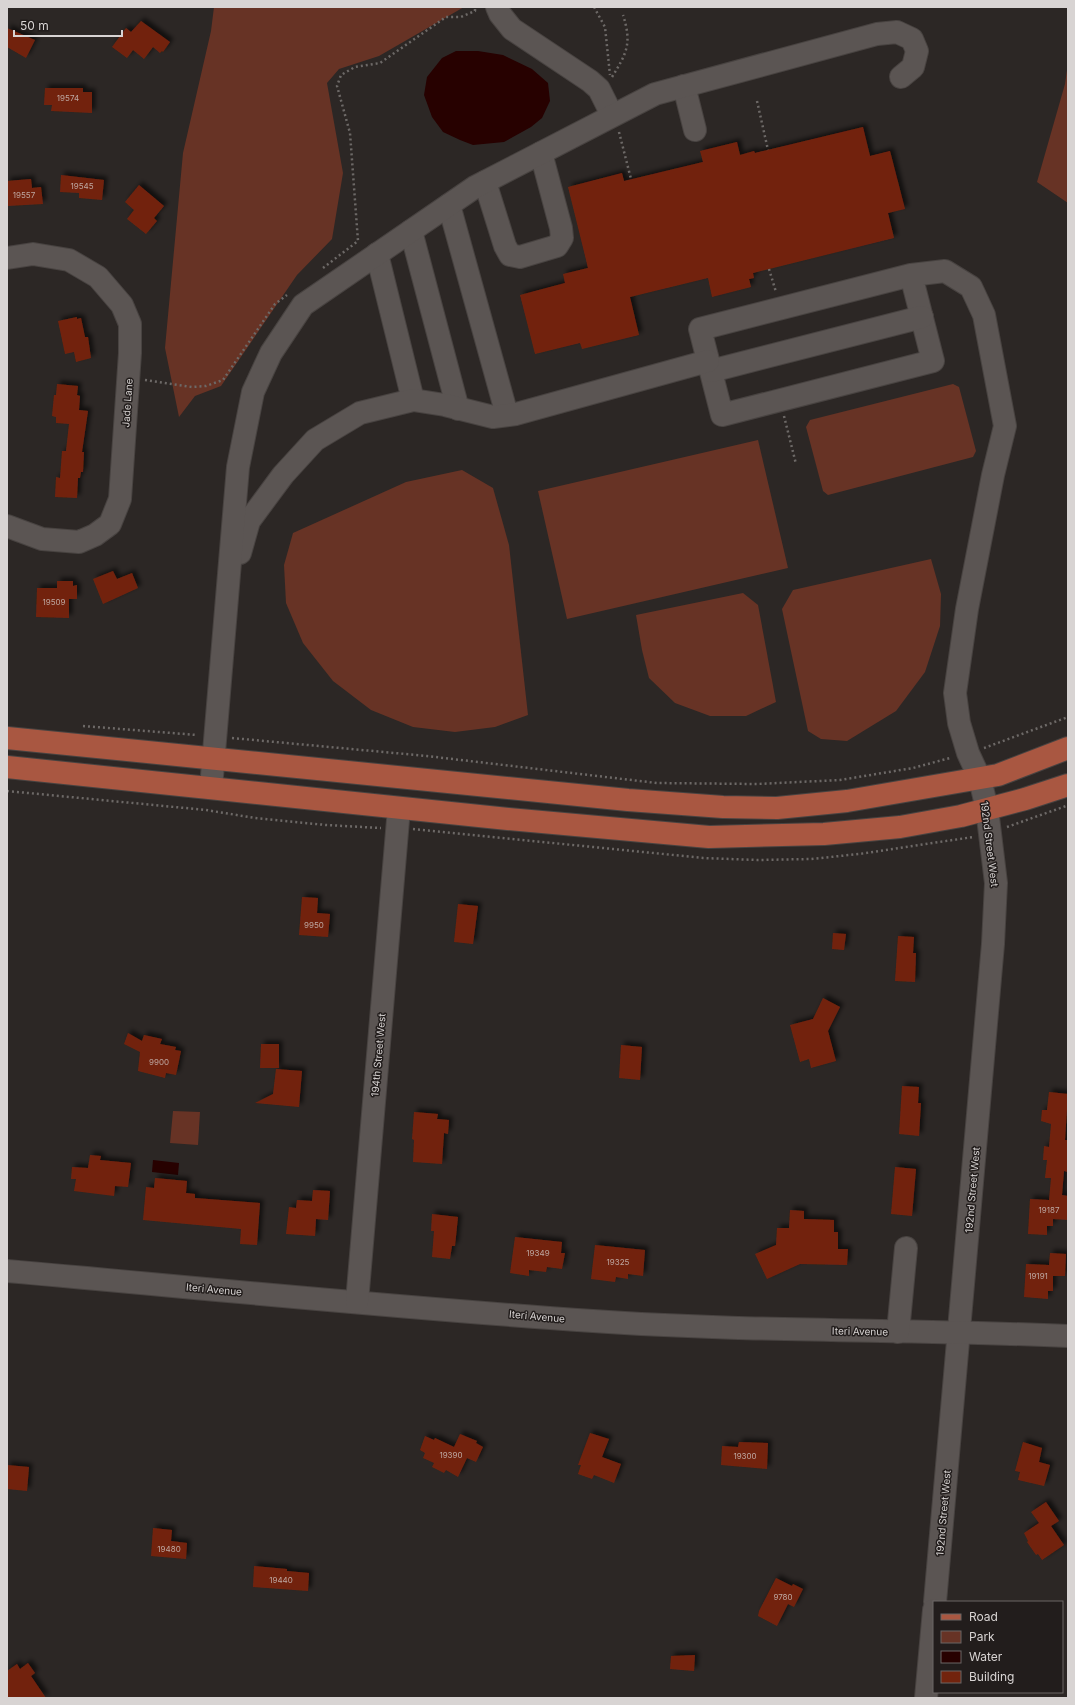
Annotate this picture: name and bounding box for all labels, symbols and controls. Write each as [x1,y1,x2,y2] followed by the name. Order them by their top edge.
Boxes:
[14,12,122,38] scale bar
[20,18,49,33] text: 50 m
[57,93,79,103] house number: 19574
[70,181,94,191] house number: 19545
[13,190,36,200] house number: 19557
[119,378,135,428] street label: Jade Lane
[42,597,66,607] house number: 19509
[979,801,1001,888] street label: 192nd Street West
[304,920,324,930] house number: 9950
[368,1012,388,1097] street label: 194th Street West
[149,1057,169,1067] house number: 9900
[962,1146,982,1233] street label: 192nd Street West
[1039,1205,1060,1215] house number: 19187
[526,1248,550,1258] house number: 19349
[607,1257,630,1267] house number: 19325
[1028,1271,1048,1281] house number: 19191
[186,1281,243,1297] street label: Iteri Avenue
[509,1308,566,1324] street label: Iteri Avenue
[832,1325,888,1337] street label: Iteri Avenue
[439,1450,463,1460] house number: 19390
[733,1451,757,1461] house number: 19300
[933,1469,953,1556] street label: 192nd Street West
[157,1544,181,1554] house number: 19480
[269,1575,293,1585] house number: 19440
[773,1592,793,1602] house number: 9780
[933,1601,1063,1693] legend
[969,1609,998,1624] text: Road
[969,1629,995,1644] text: Park
[969,1649,1003,1664] text: Water
[969,1669,1014,1684] text: Building

